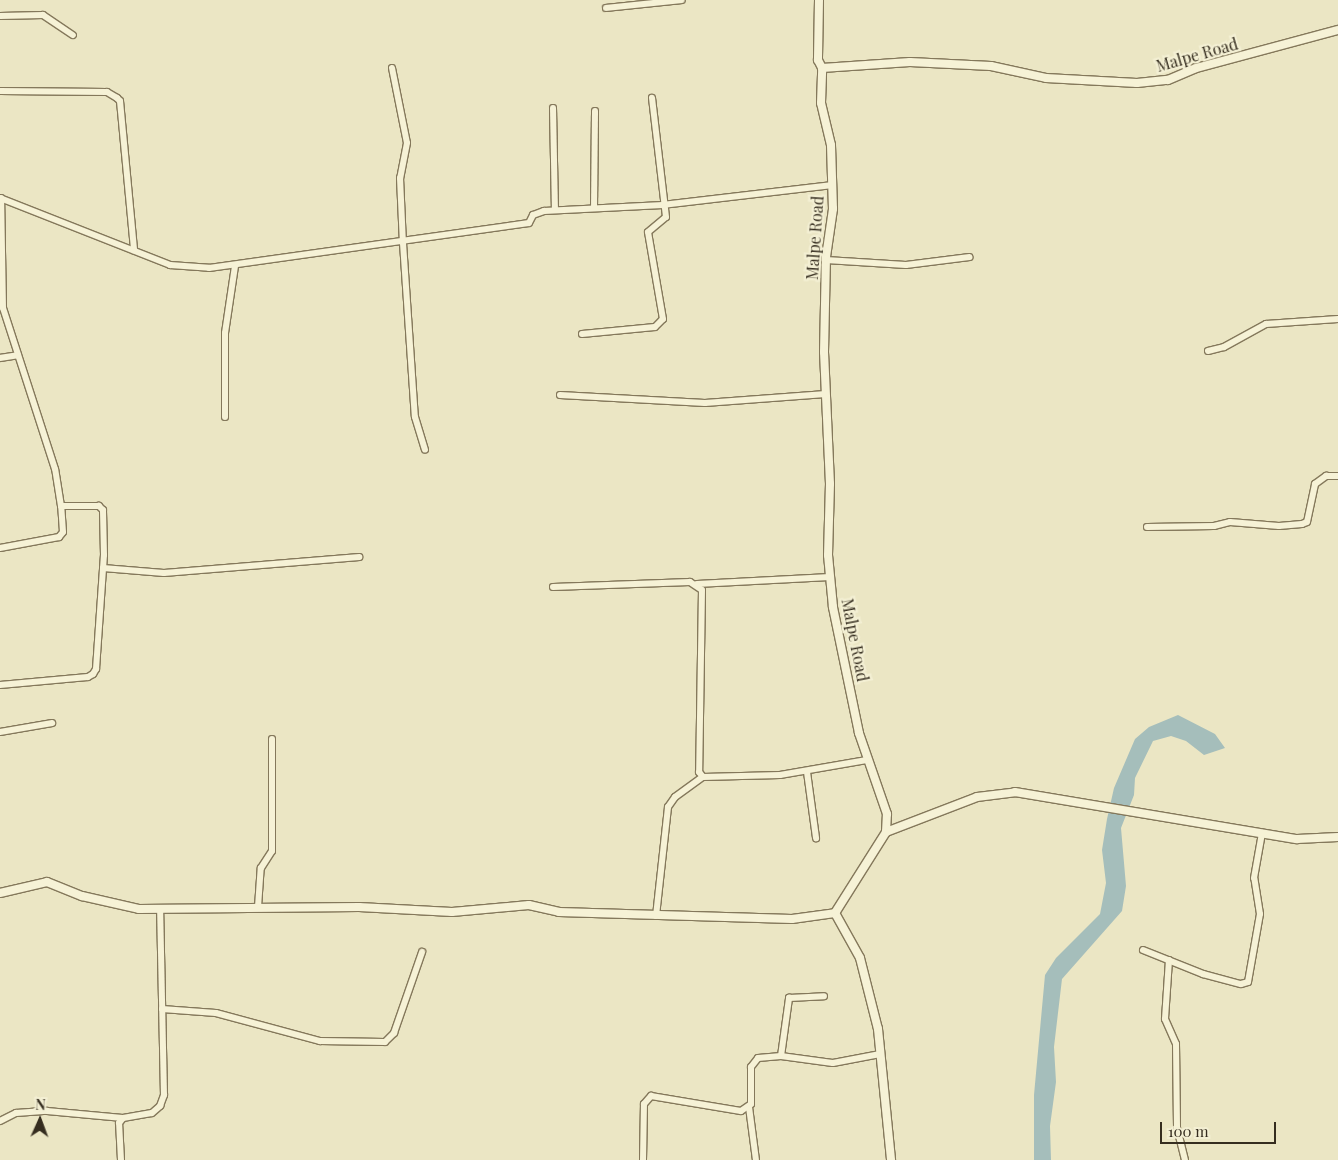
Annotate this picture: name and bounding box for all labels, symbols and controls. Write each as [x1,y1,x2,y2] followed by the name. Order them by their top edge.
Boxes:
[1154,34,1240,76] street label: Malpe Road
[802,195,828,281] street label: Malpe Road
[838,597,872,683] street label: Malpe Road
[15,1095,65,1145] north arrow
[35,1095,46,1114] text: N
[1163,1112,1279,1144] scale bar
[1168,1121,1209,1141] text: 100 m

